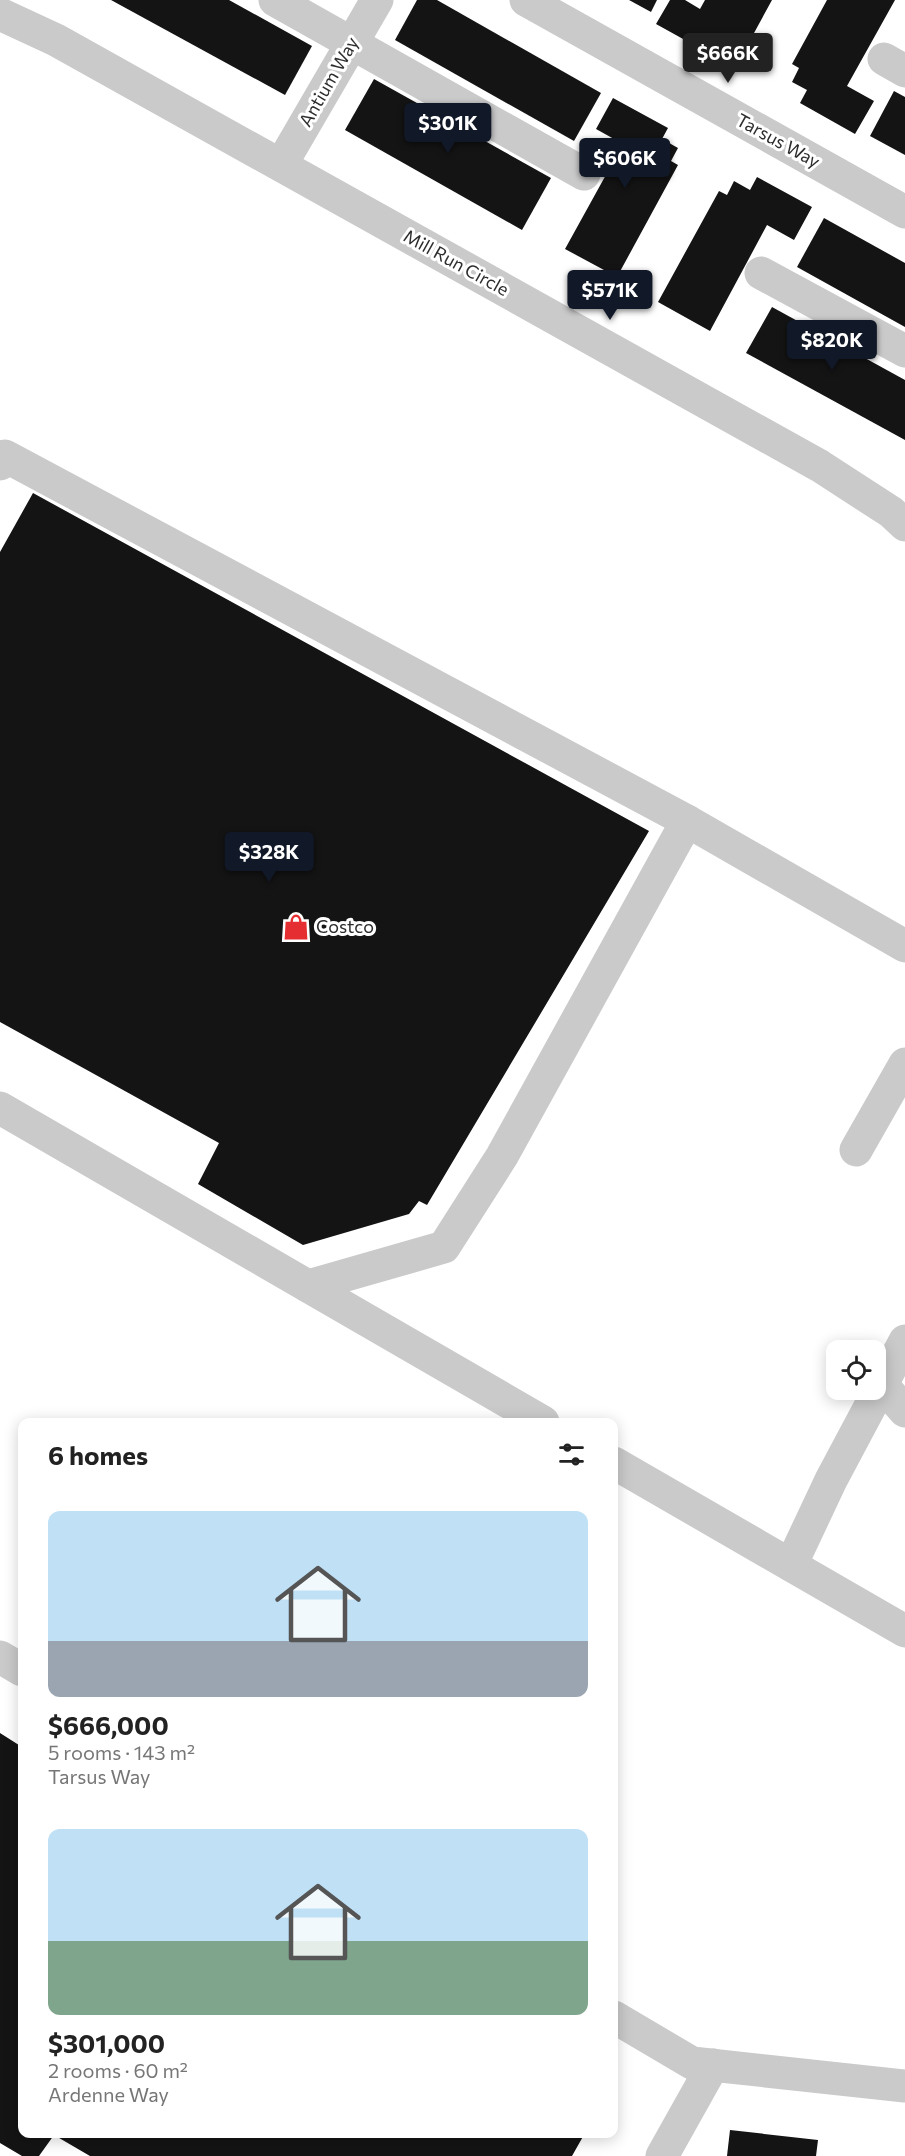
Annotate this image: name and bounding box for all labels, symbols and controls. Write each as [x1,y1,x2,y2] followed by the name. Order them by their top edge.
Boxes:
[294,33,363,130] street label: Antium Way
[686,33,770,84] pin: $666K
[697,40,759,64] text: $666K
[406,103,490,154] pin: $301K
[733,108,824,172] street label: Tarsus Way
[418,110,478,134] text: $301K
[583,138,667,189] pin: $606K
[593,145,657,169] text: $606K
[400,224,513,300] street label: Mill Run Circle
[568,270,652,321] pin: $571K
[581,277,639,301] text: $571K
[790,320,874,371] pin: $820K
[801,327,863,351] text: $820K
[227,832,311,883] pin: $328K
[239,839,299,863] text: $328K
[281,912,311,942] shop icon: Costco
[316,915,374,937] place label: Costco
[826,1340,886,1400] map controls
[826,1340,886,1400] button: locate
[555,1438,588,1471] icon: filters
[48,1439,148,1470] text: 6 homes
[264,1550,372,1658] icon: home
[48,1709,169,1740] text: $666,000
[48,1740,195,1764] text: 5 rooms · 143 m²
[48,1764,150,1788] text: Tarsus Way
[264,1868,372,1976] icon: home
[48,2027,165,2058] text: $301,000
[48,2058,188,2082] text: 2 rooms · 60 m²
[48,2082,169,2106] text: Ardenne Way

